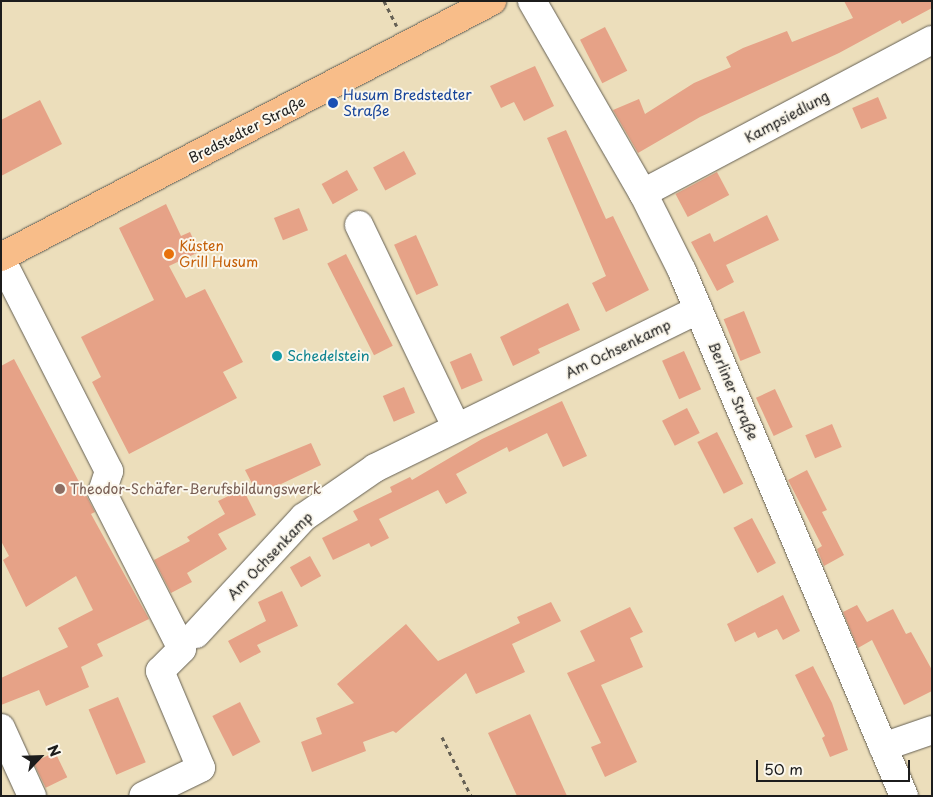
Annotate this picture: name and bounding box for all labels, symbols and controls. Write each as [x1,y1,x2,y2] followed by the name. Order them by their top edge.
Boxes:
[343,87,471,120] place label: Husum Bredstedter Straße
[742,88,832,146] street label: Kampsiedlung
[186,93,308,167] street label: Bredstedter Straße
[327,97,339,109] marker: Husum Bredstedter Straße
[179,238,258,270] place label: Küsten Grill Husum
[163,248,175,260] marker: Küsten Grill Husum
[562,316,674,382] street label: Am Ochsenkamp
[705,339,761,443] street label: Berliner Straße
[287,348,370,364] place label: Schedelstein
[271,350,283,362] marker: Schedelstein
[70,481,321,497] place label: Theodor-Schäfer-Berufsbildungswerk
[54,483,66,495] marker: Theodor-Schäfer-Berufsbildungswerk
[224,508,316,604] street label: Am Ochsenkamp
[15,732,65,782] north arrow
[42,741,66,760] text: N
[758,750,912,782] scale bar
[764,757,803,780] text: 50 m

